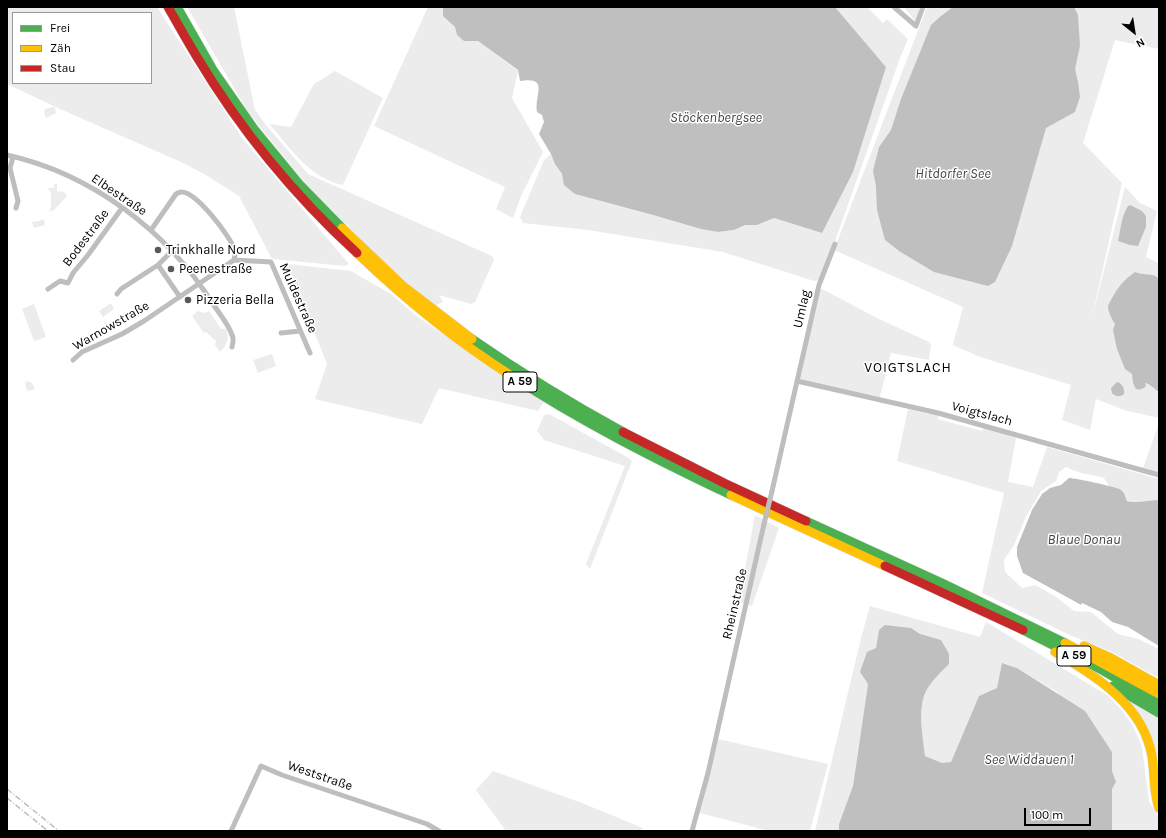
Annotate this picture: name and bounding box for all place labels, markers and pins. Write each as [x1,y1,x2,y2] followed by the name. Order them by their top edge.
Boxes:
[166,242,256,258] place label: Trinkhalle Nord
[153,245,163,255] marker: Trinkhalle Nord
[179,261,252,277] place label: Peenestraße
[166,264,176,274] marker: Peenestraße
[196,292,274,308] place label: Pizzeria Bella
[183,295,193,305] marker: Pizzeria Bella

